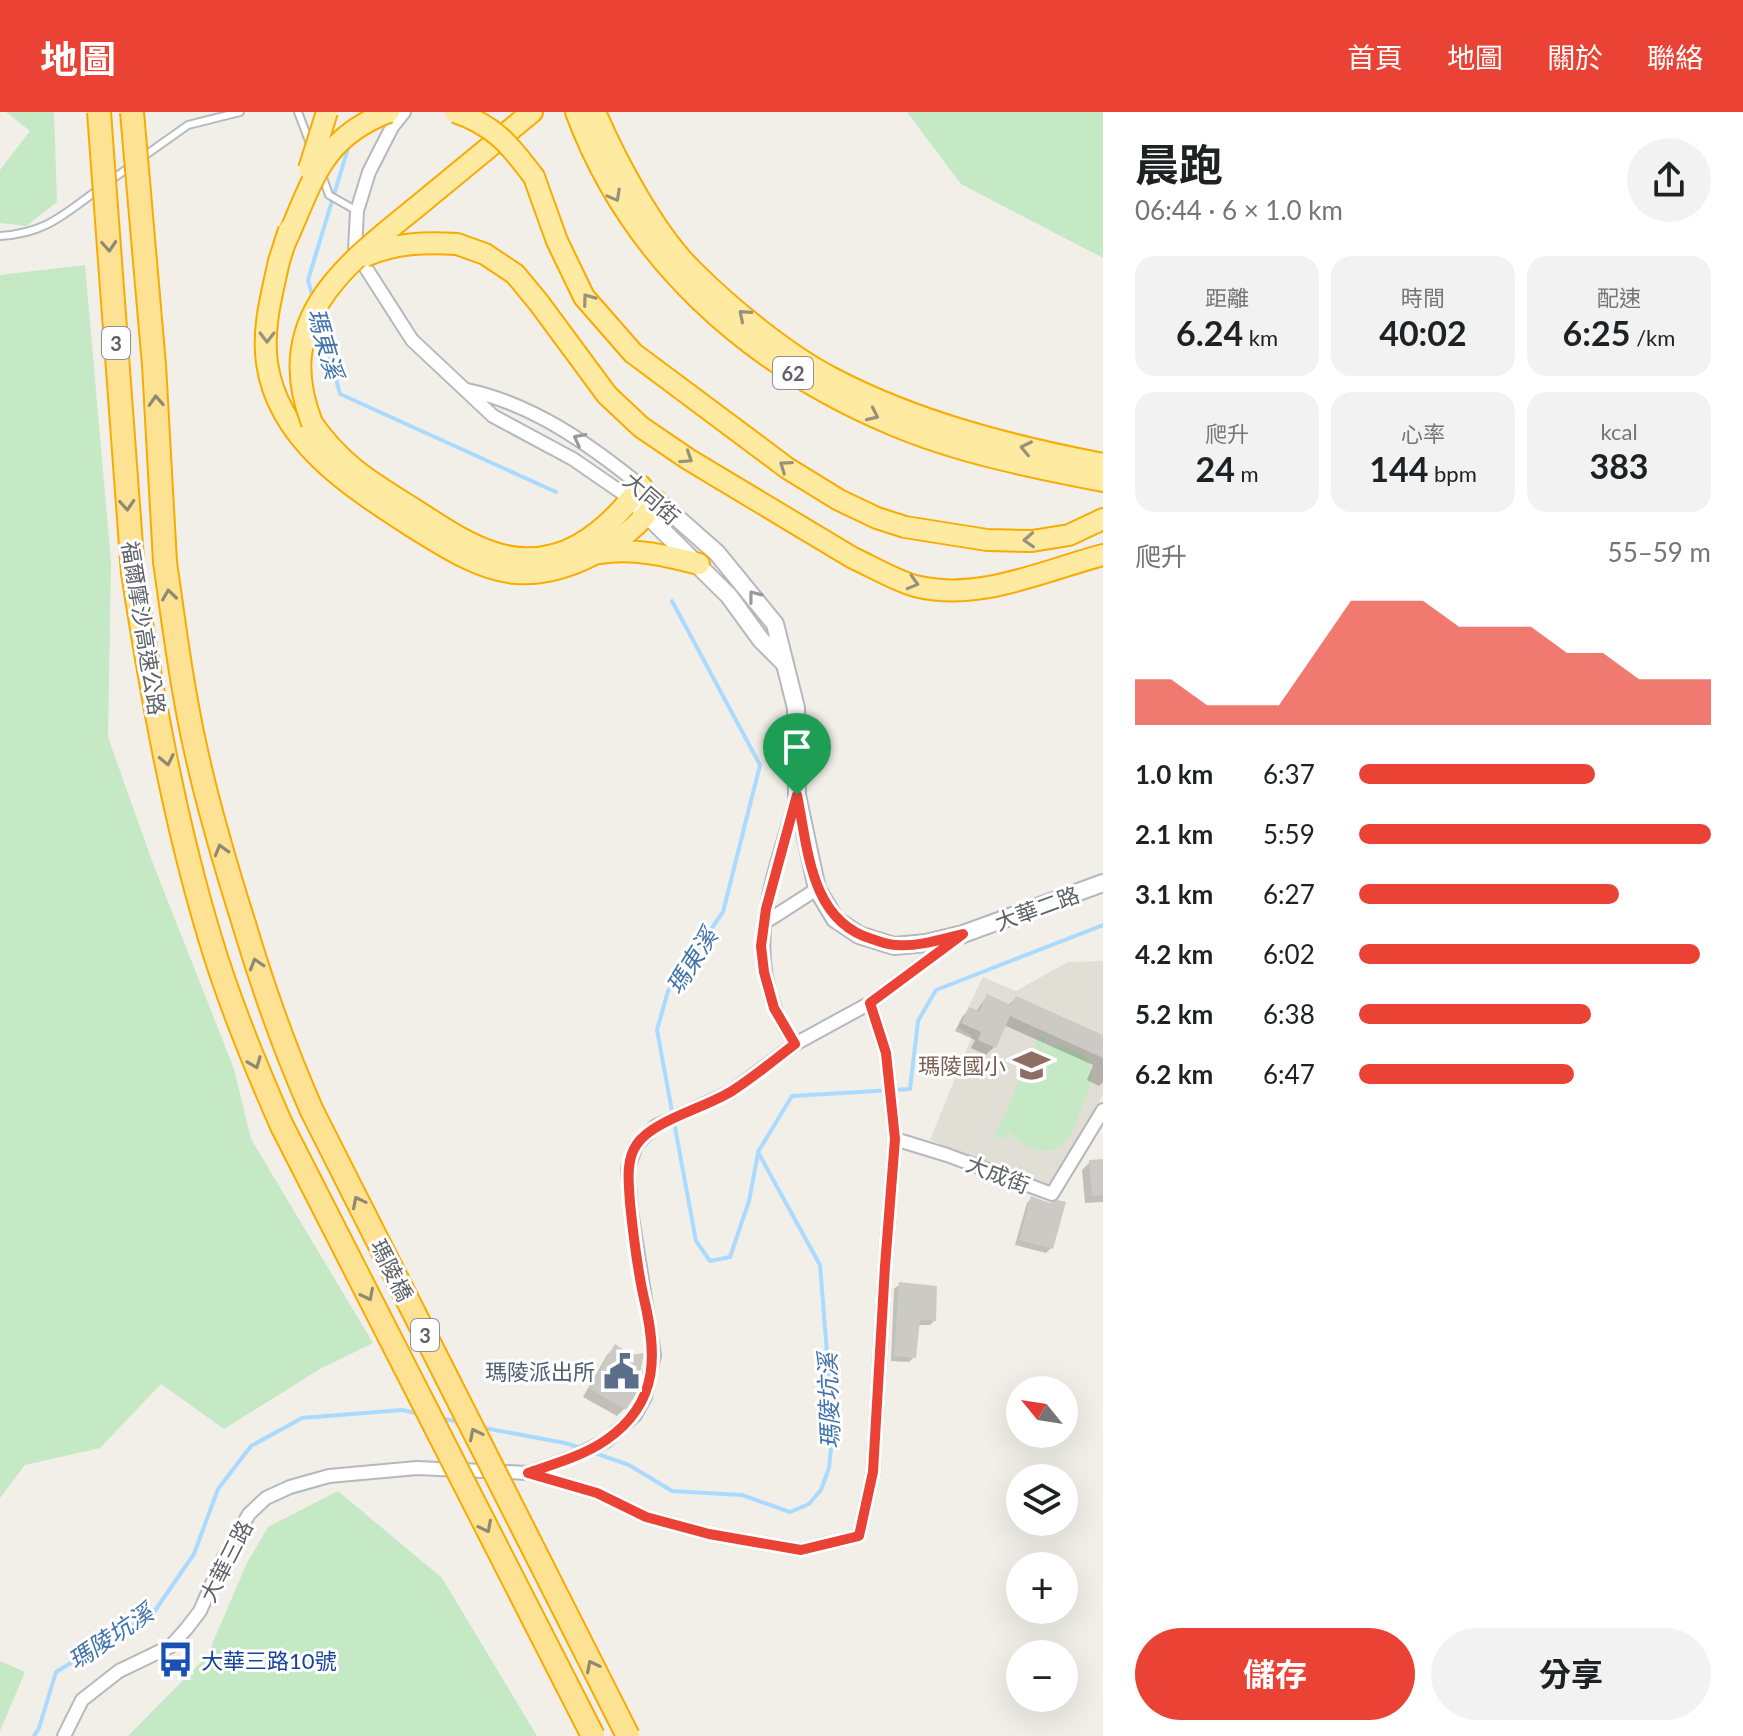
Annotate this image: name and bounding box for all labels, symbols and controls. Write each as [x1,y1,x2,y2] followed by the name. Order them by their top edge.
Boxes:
[40,35,116,81] text: 地圖
[1347,40,1403,74] text: 首頁
[1447,40,1503,74] text: 地圖
[1547,40,1603,74] text: 關於
[1647,40,1703,74] text: 聯絡
[1135,138,1223,190] text: 晨跑
[1627,138,1711,222] button: share
[605,187,621,201] one-way arrow
[1135,194,1343,226] text: 06:44 · 6 × 1.0 km
[100,240,117,253] one-way arrow
[1205,284,1249,311] text: 距離
[1401,284,1445,311] text: 時間
[1597,284,1641,311] text: 配速
[583,293,598,308] one-way arrow
[302,304,351,384] water label: 瑪東溪
[738,310,753,325] one-way arrow
[1176,312,1243,353] text: 6.24
[1379,312,1467,353] text: 40:02
[1563,312,1631,353] text: 6:25
[1243,324,1278,351] text: km
[1631,324,1675,351] text: /km
[102,327,130,359] road number: 3
[258,331,276,344] one-way arrow
[773,357,813,389] road number: 62
[147,394,164,406] one-way arrow
[864,405,879,421] one-way arrow
[1600,418,1638,445] text: kcal
[1205,420,1249,447] text: 爬升
[1401,420,1445,447] text: 心率
[573,433,587,449] one-way arrow
[1020,440,1034,457] one-way arrow
[1589,445,1649,486] text: 383
[678,448,692,463] one-way arrow
[1195,448,1235,489] text: 24
[1369,448,1428,489] text: 144
[1235,460,1259,487] text: m
[1428,460,1477,487] text: bpm
[780,461,794,476] one-way arrow
[618,466,686,530] street label: 大同街
[118,499,135,512] one-way arrow
[1022,531,1035,548] one-way arrow
[1608,536,1711,568] text: 55–59 m
[117,539,171,717] street label: 福爾摩沙高速公路
[1135,540,1187,572] text: 爬升
[906,574,920,590] one-way arrow
[162,588,179,602] one-way arrow
[749,590,763,605] one-way arrow
[763,713,831,795] pin
[775,725,819,769] icon: arrive
[158,753,175,766] one-way arrow
[1135,758,1213,790] text: 1.0 km
[1263,758,1315,790] text: 6:37
[1135,818,1213,850] text: 2.1 km
[1263,818,1315,850] text: 5:59
[214,843,230,857] one-way arrow
[1135,878,1213,910] text: 3.1 km
[1263,878,1315,910] text: 6:27
[991,880,1083,936] street label: 大華二路
[660,920,724,999] water label: 瑪東溪
[1135,938,1213,970] text: 4.2 km
[1263,938,1315,970] text: 6:02
[249,957,265,971] one-way arrow
[1135,998,1213,1030] text: 5.2 km
[1263,998,1315,1030] text: 6:38
[1013,1046,1051,1084] school or university icon: 瑪陵國小
[918,1052,1006,1079] place label: 瑪陵國小
[245,1055,262,1069] one-way arrow
[1135,1058,1213,1090] text: 6.2 km
[1263,1058,1315,1090] text: 6:47
[962,1150,1034,1198] street label: 大成街
[352,1196,368,1211] one-way arrow
[365,1234,419,1306] street label: 瑪陵橋
[359,1287,374,1302] one-way arrow
[411,1319,439,1351] road number: 3
[812,1350,844,1449] water label: 瑪陵坑溪
[602,1352,640,1390] public building icon: 瑪陵派出所
[485,1358,595,1385] place label: 瑪陵派出所
[1006,1376,1078,1448] north arrow
[1006,1376,1078,1712] map controls
[469,1428,485,1443] one-way arrow
[1006,1464,1078,1536] button: layers
[194,1516,258,1606] street label: 大華三路
[477,1518,492,1533] one-way arrow
[1006,1552,1078,1624] button: +
[62,1595,160,1675] water label: 瑪陵坑溪
[1135,1628,1415,1720] button: 儲存
[1431,1628,1711,1720] button: 分享
[1006,1640,1078,1712] button: −
[156,1641,194,1679] bus stop icon: 大華三路10號
[201,1647,337,1674] place label: 大華三路10號
[587,1660,602,1675] one-way arrow

